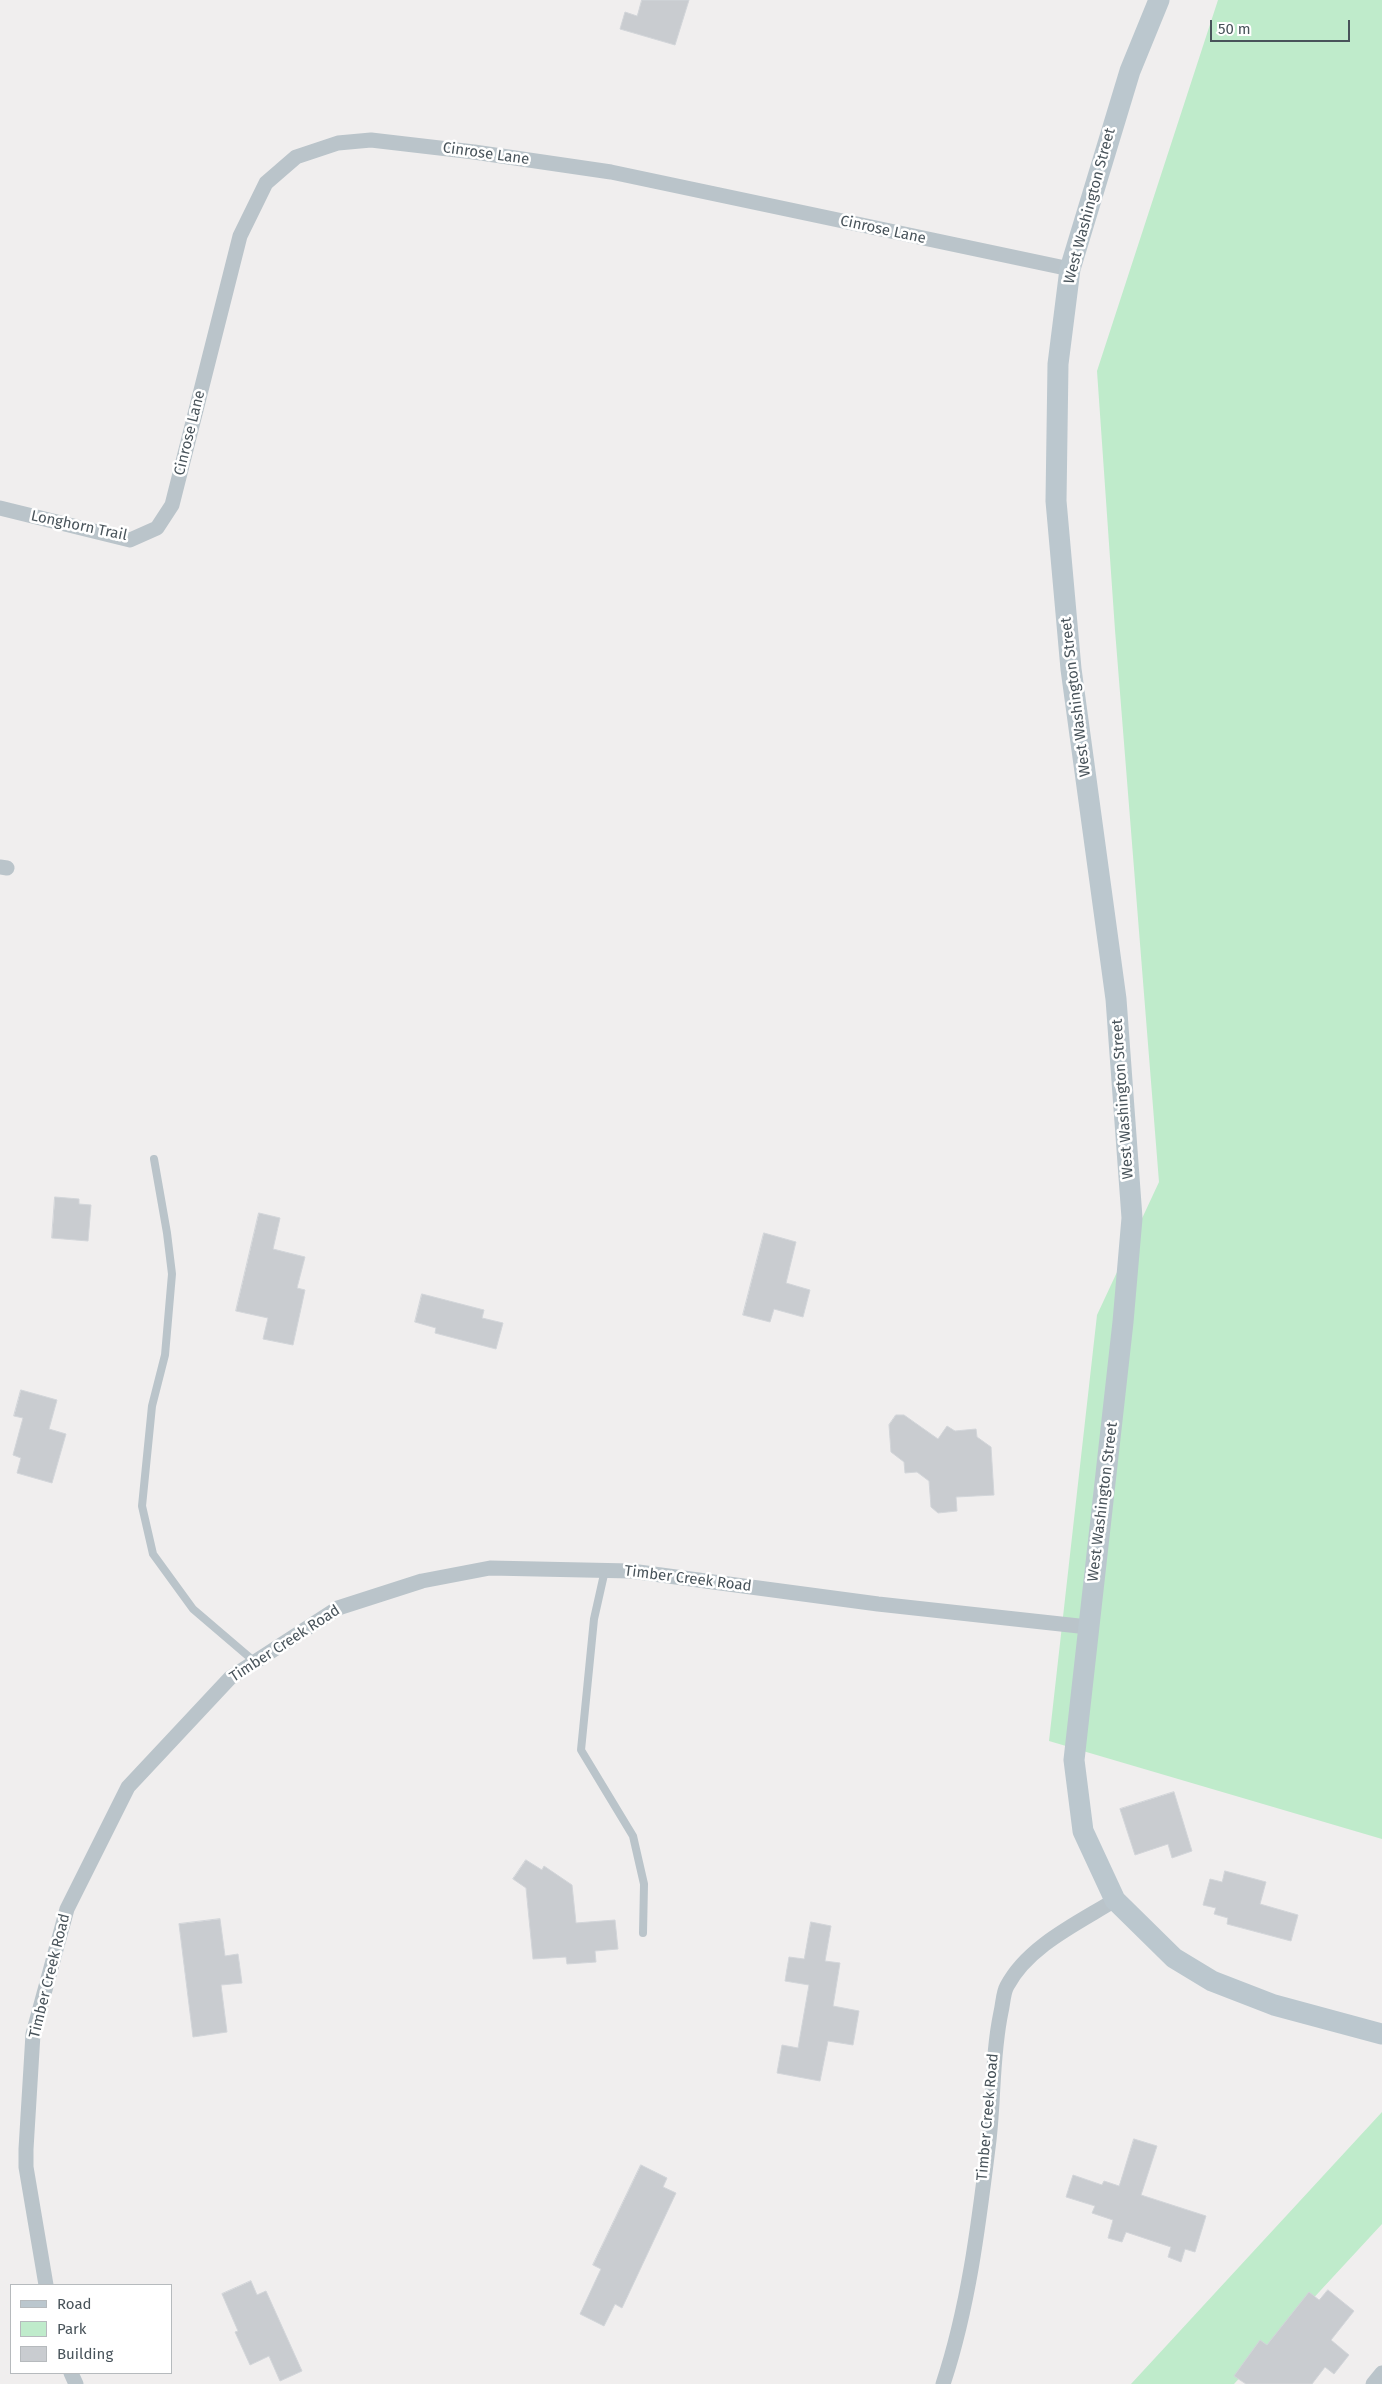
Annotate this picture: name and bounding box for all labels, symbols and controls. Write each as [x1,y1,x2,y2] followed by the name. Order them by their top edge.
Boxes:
[1212,10,1352,42] scale bar
[1218,20,1251,38] text: 50 m
[1060,126,1120,286] street label: West Washington Street
[442,139,530,169] street label: Cinrose Lane
[839,212,927,248] street label: Cinrose Lane
[171,389,209,477] street label: Cinrose Lane
[29,507,129,545] street label: Longhorn Trail
[1057,616,1095,778] street label: West Washington Street
[1108,1018,1138,1180] street label: West Washington Street
[1084,1421,1122,1583] street label: West Washington Street
[623,1562,753,1596] street label: Timber Creek Road
[227,1602,343,1686] street label: Timber Creek Road
[26,1912,74,2040] street label: Timber Creek Road
[973,2053,1003,2181] street label: Timber Creek Road
[10,2284,172,2374] legend
[57,2295,92,2313] text: Road
[57,2320,87,2338] text: Park
[57,2345,113,2363] text: Building

